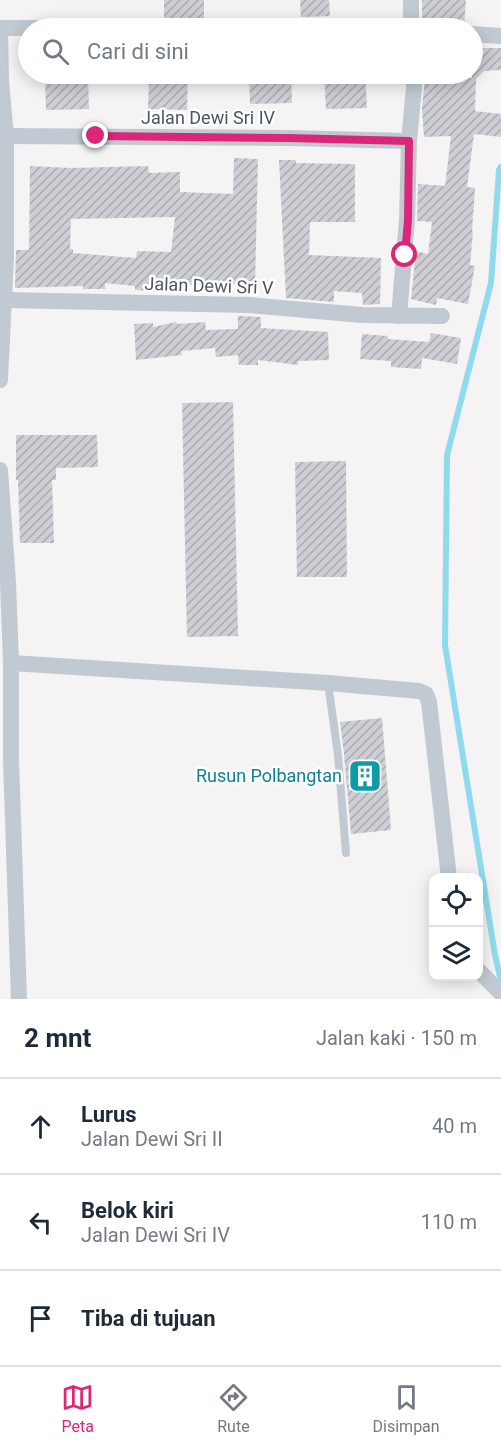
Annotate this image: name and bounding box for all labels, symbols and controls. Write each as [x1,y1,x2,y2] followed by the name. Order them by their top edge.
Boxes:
[18,18,483,84] search box
[39,35,72,68] icon: search
[87,39,189,64] text: Cari di sini
[141,107,276,128] street label: Jalan Dewi Sri IV
[82,122,108,148] route end
[391,241,417,267] route start
[144,273,274,298] street label: Jalan Dewi Sri V
[347,758,383,794] building icon: Rusun Polbangtan
[196,765,342,786] place label: Rusun Polbangtan
[429,873,483,981] map controls
[429,873,483,927] button: locate
[429,927,483,981] button: layers
[24,1023,91,1053] text: 2 mnt
[316,1026,477,1050] text: Jalan kaki · 150 m
[81,1102,137,1127] text: Lurus
[24,1110,57,1143] icon: ahead
[432,1114,477,1138] text: 40 m
[81,1127,223,1151] text: Jalan Dewi Sri II
[81,1198,174,1223] text: Belok kiri
[24,1206,57,1239] icon: left
[421,1210,477,1234] text: 110 m
[81,1223,230,1247] text: Jalan Dewi Sri IV
[24,1302,57,1335] icon: arrive
[81,1306,216,1331] text: Tiba di tujuan
[61,1381,94,1436] tab: Peta
[217,1381,250,1436] tab: Rute
[373,1381,440,1436] tab: Disimpan

